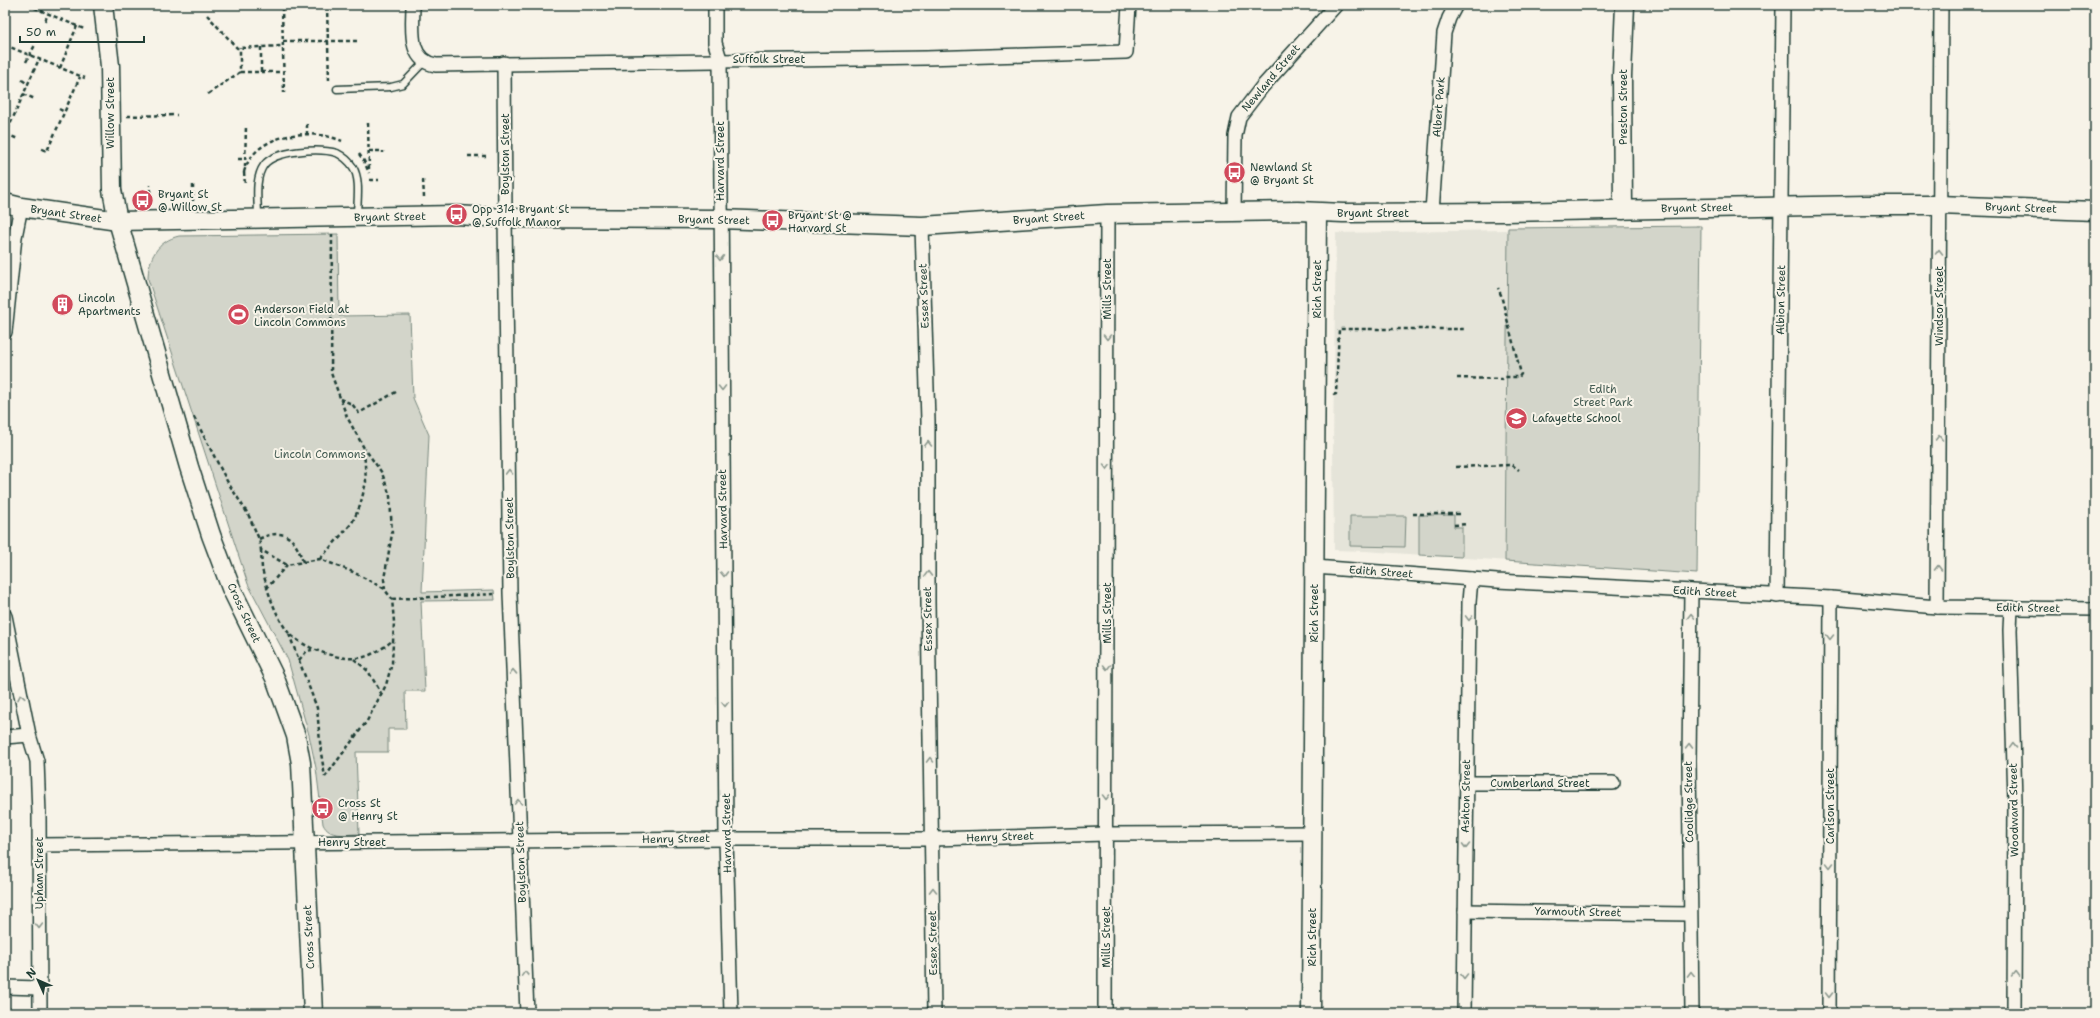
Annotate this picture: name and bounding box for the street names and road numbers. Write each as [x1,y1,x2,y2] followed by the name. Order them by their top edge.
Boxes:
[1238,41,1304,115] street label: Newland Street
[733,52,805,67] street label: Suffolk Street
[1616,69,1631,145] street label: Preston Street
[1429,76,1449,138] street label: Albert Park
[103,77,118,149] street label: Willow Street
[498,113,513,195] street label: Boylston Street
[713,121,728,201] street label: Harvard Street
[1985,199,2057,217] street label: Bryant Street
[1661,200,1733,216] street label: Bryant Street
[29,202,103,226] street label: Bryant Street
[1337,206,1409,221] street label: Bryant Street
[1013,208,1086,228] street label: Bryant Street
[354,209,426,225] street label: Bryant Street
[678,212,750,228] street label: Bryant Street
[1100,258,1115,320] street label: Mills Street
[1310,259,1325,318] street label: Rich Street
[915,263,933,329] street label: Essex Street
[1773,265,1789,335] street label: Albion Street
[1932,266,1947,346] street label: Windsor Street
[715,469,731,549] street label: Harvard Street
[502,497,518,579] street label: Boylston Street
[1349,562,1414,582] street label: Edith Street
[224,581,264,645] street label: Cross Street
[1100,582,1115,644] street label: Mills Street
[1307,583,1322,642] street label: Rich Street
[1673,583,1738,601] street label: Edith Street
[920,586,936,652] street label: Essex Street
[1996,600,2060,616] street label: Edith Street
[1458,759,1474,833] street label: Ashton Street
[1681,761,1697,843] street label: Coolidge Street
[2006,763,2022,857] street label: Woodward Street
[1823,768,1838,844] street label: Carlson Street
[1490,776,1590,791] street label: Cumberland Street
[719,793,735,873] street label: Harvard Street
[512,821,530,903] street label: Boylston Street
[966,828,1034,846] street label: Henry Street
[642,831,710,847] street label: Henry Street
[318,835,386,850] street label: Henry Street
[32,836,47,909] street label: Upham Street
[300,904,318,969] street label: Cross Street
[1534,904,1622,920] street label: Yarmouth Street
[1099,906,1114,968] street label: Mills Street
[1305,907,1320,966] street label: Rich Street
[925,910,941,976] street label: Essex Street

